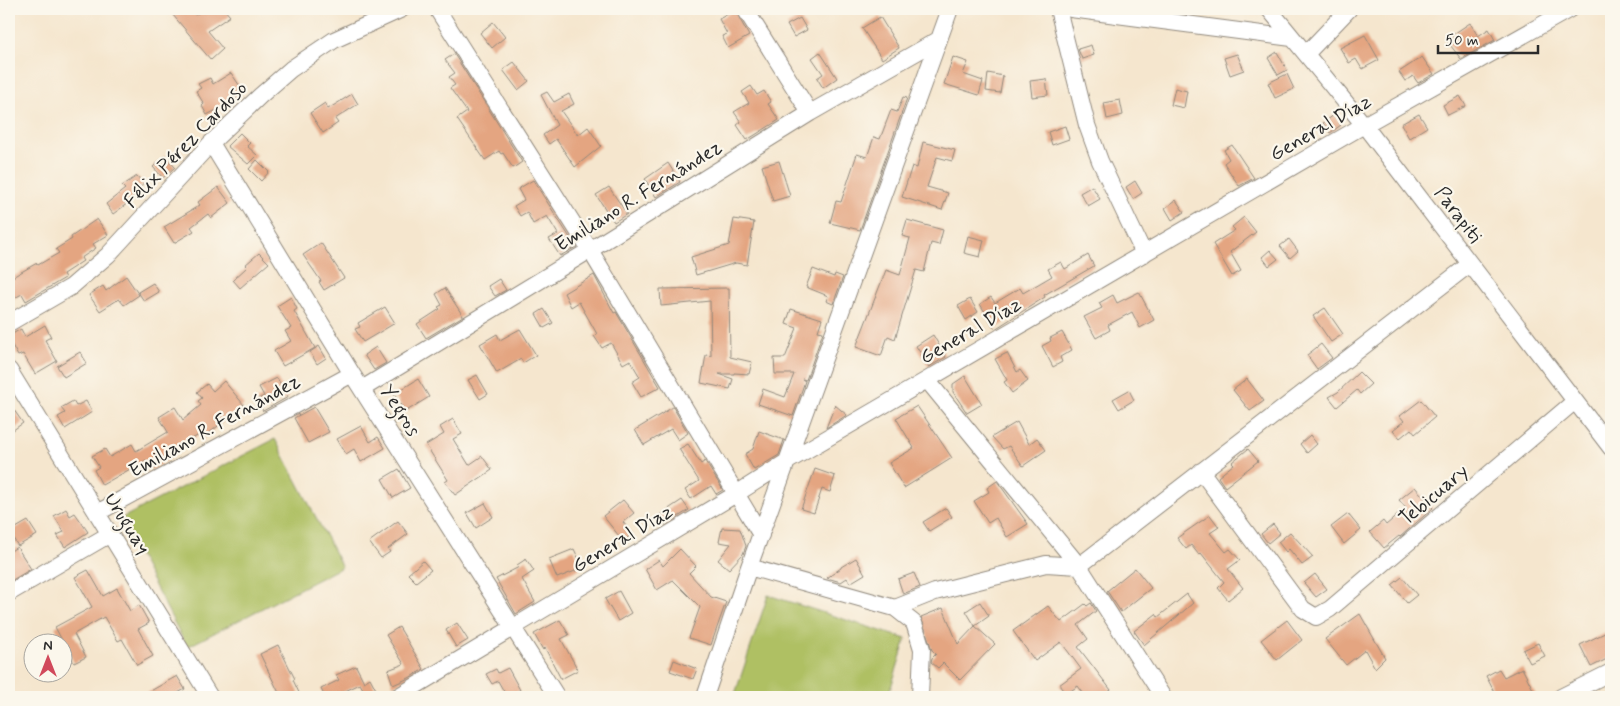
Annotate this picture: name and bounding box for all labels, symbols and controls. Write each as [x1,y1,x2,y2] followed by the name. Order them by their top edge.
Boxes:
[1438,22,1538,54] scale bar
[1445,31,1479,51] text: 50 m
[118,76,254,215] street label: Félix Pérez Cardoso
[1265,88,1377,168] street label: General Díaz
[550,134,727,259] street label: Emiliano R. Fernández
[1428,181,1488,249] street label: Parapiti
[915,291,1027,371] street label: General Díaz
[124,368,305,485] street label: Emiliano R. Fernández
[372,380,426,443] street label: Yegros
[1394,458,1474,532] street label: Tebicuary
[95,488,156,561] street label: Uruguay
[567,499,678,580] street label: General Díaz
[22,634,72,684] north arrow
[43,637,53,655] text: N

